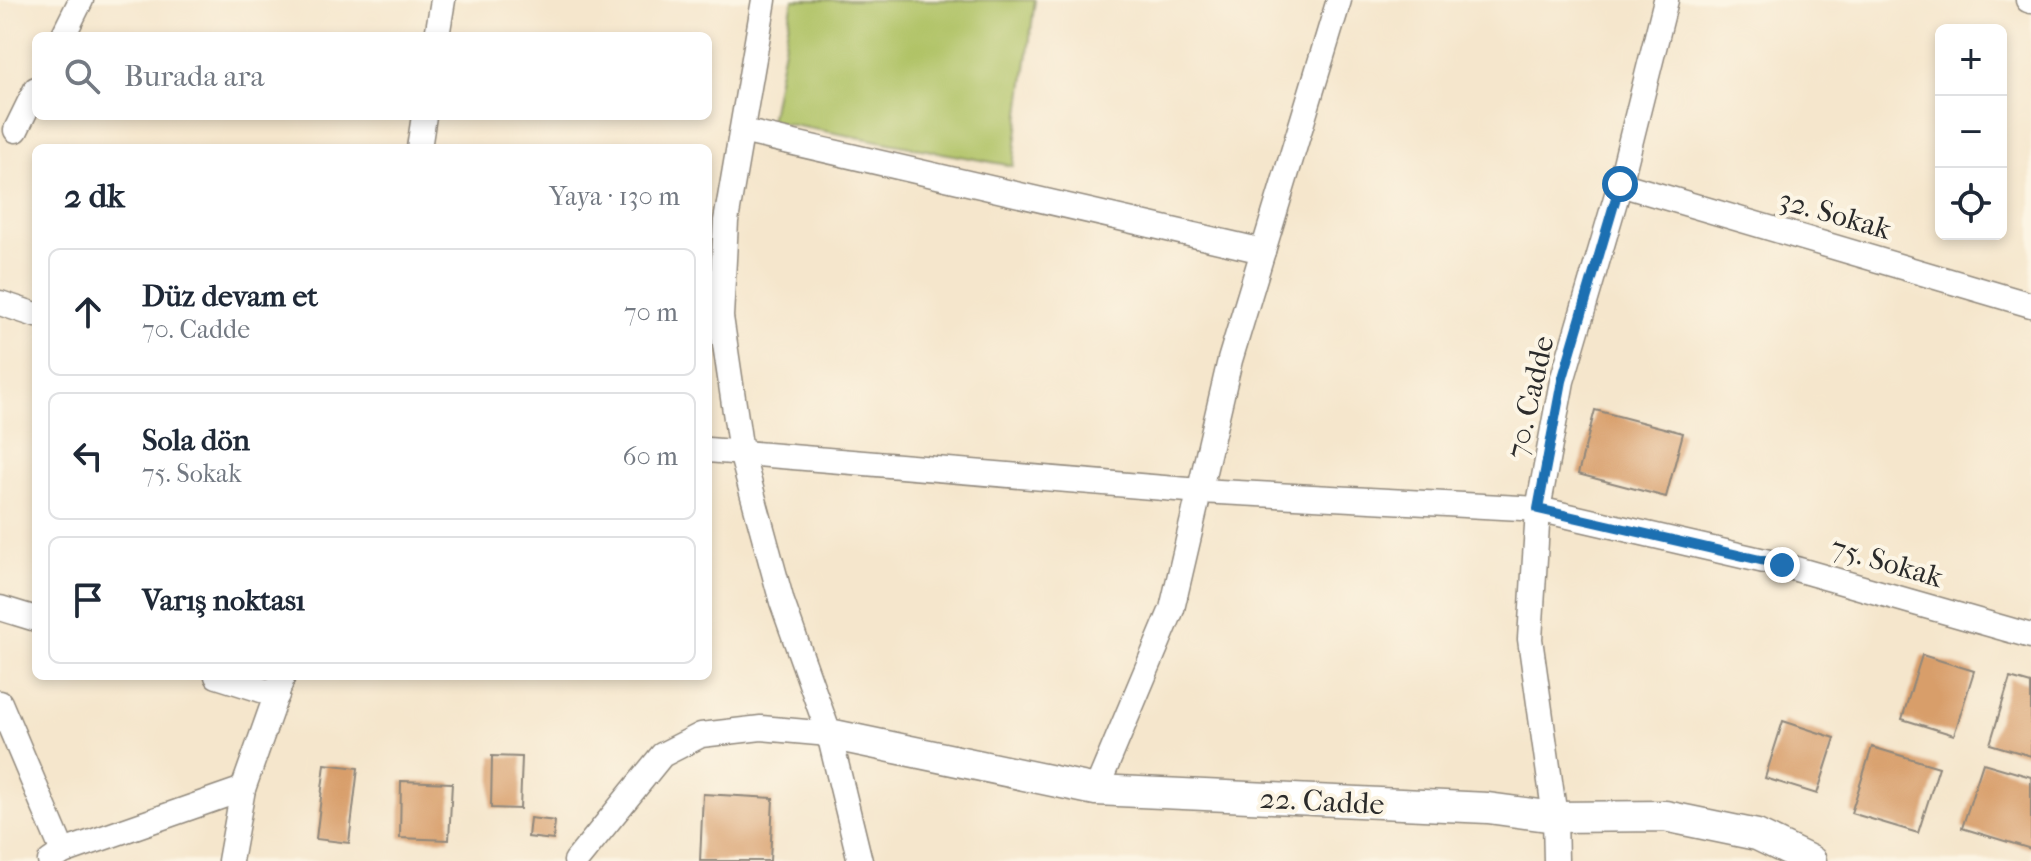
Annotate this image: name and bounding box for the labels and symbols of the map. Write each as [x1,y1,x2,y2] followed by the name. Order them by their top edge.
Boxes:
[1602,166,1638,202] route start
[1775,182,1896,247] street label: 32. Sokak
[1499,332,1562,462] street label: 70. Cadde
[1827,530,1947,595] street label: 75. Sokak
[1764,547,1800,583] route end
[1259,781,1385,822] street label: 22. Cadde

